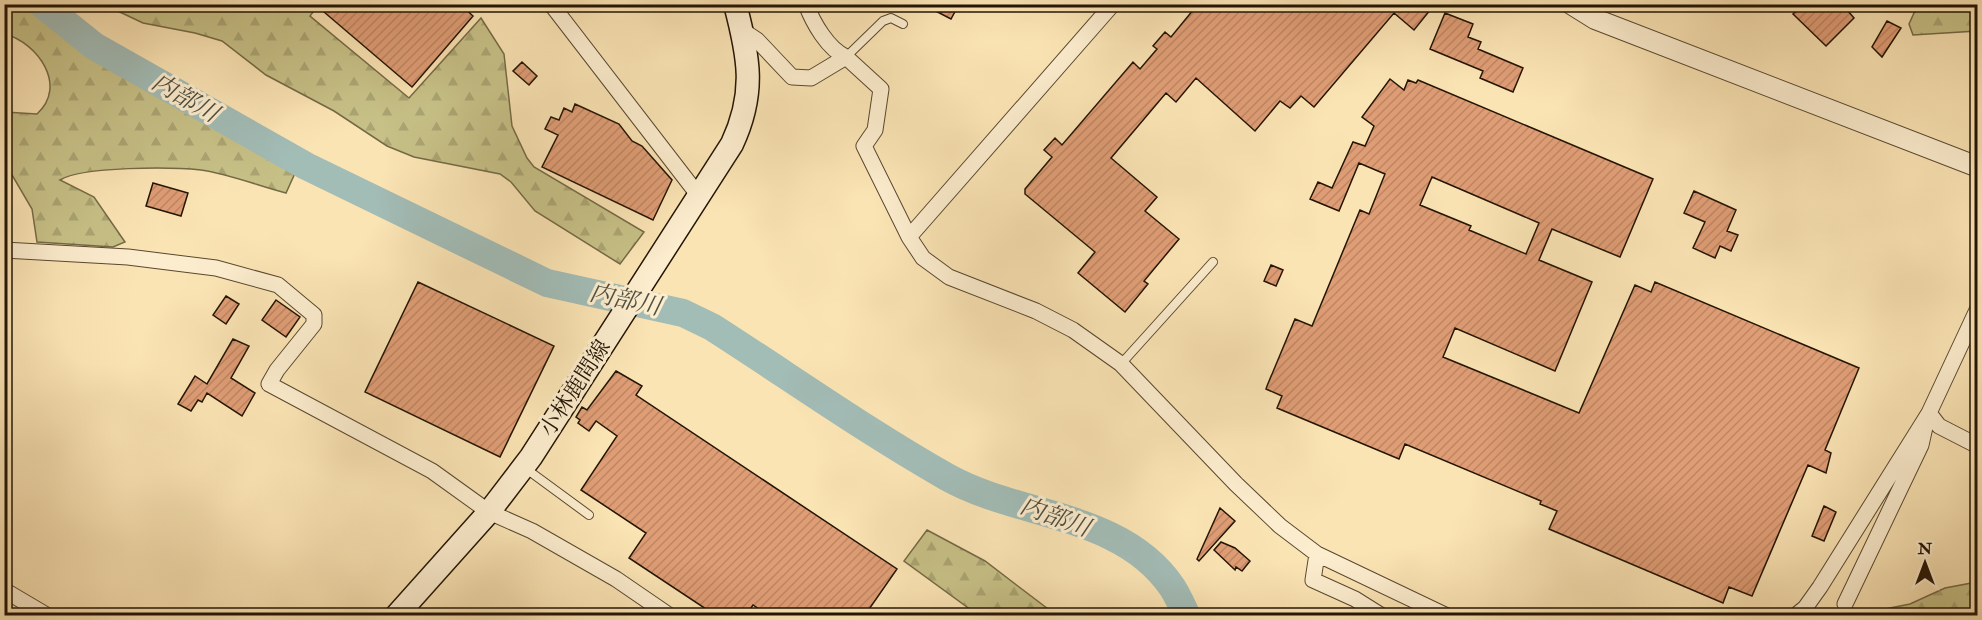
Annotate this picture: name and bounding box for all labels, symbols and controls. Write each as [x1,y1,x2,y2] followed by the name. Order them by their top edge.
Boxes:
[146,67,227,131] water label: 内部川
[587,277,666,323] water label: 内部川
[533,334,617,442] street label: 小林鹿間線
[1016,490,1097,545] water label: 内部川
[1895,533,1955,593] north arrow
[1917,539,1933,559] text: N

